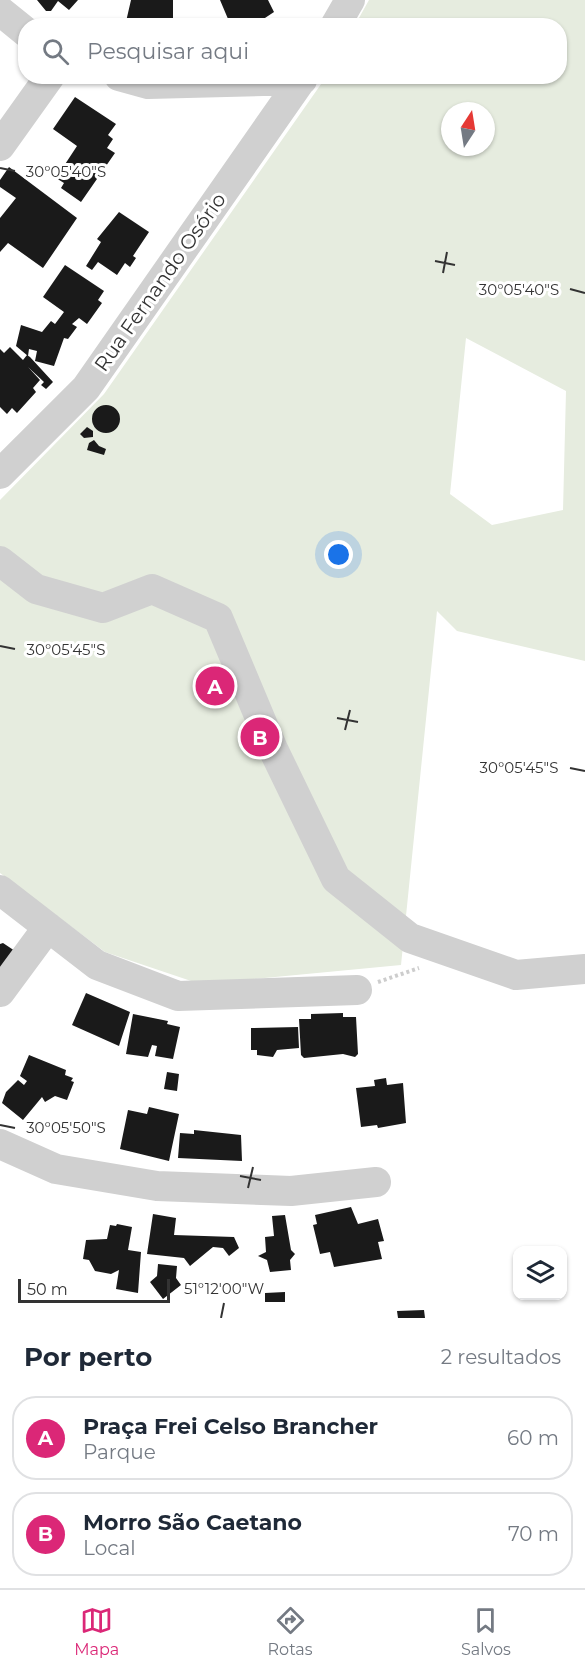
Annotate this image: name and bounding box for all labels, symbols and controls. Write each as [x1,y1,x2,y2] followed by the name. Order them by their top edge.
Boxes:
[18,18,567,84] search box
[39,35,72,68] icon: search
[87,38,249,65] text: Pesquisar aqui
[441,102,495,156] north arrow
[26,162,106,181] text: 30°05'40"S
[89,188,231,376] street label: Rua Fernando Osório
[479,280,559,299] text: 30°05'40"S
[324,540,353,569] your location
[27,640,105,659] text: 30°05'45"S
[196,664,234,708] pin: A
[240,714,280,760] pin: B
[480,758,558,777] text: 30°05'45"S
[26,1118,106,1137] text: 30°05'50"S
[513,1246,567,1300] map controls
[513,1246,567,1300] button: layers
[18,1276,170,1304] scale bar
[184,1279,264,1298] text: 51°12'00"W
[27,1280,68,1299] text: 50 m
[24,1341,152,1373] text: Por perto
[441,1345,561,1369] text: 2 resultados
[83,1413,378,1440] text: Praça Frei Celso Brancher
[38,1426,53,1450] text: A
[507,1426,559,1450] text: 60 m
[83,1440,156,1464] text: Parque
[83,1509,302,1536] text: Morro São Caetano
[38,1522,53,1546] text: B
[508,1522,559,1546] text: 70 m
[83,1536,136,1560] text: Local
[74,1604,119,1659] tab: Mapa
[268,1604,313,1659] tab: Rotas
[461,1604,511,1659] tab: Salvos

